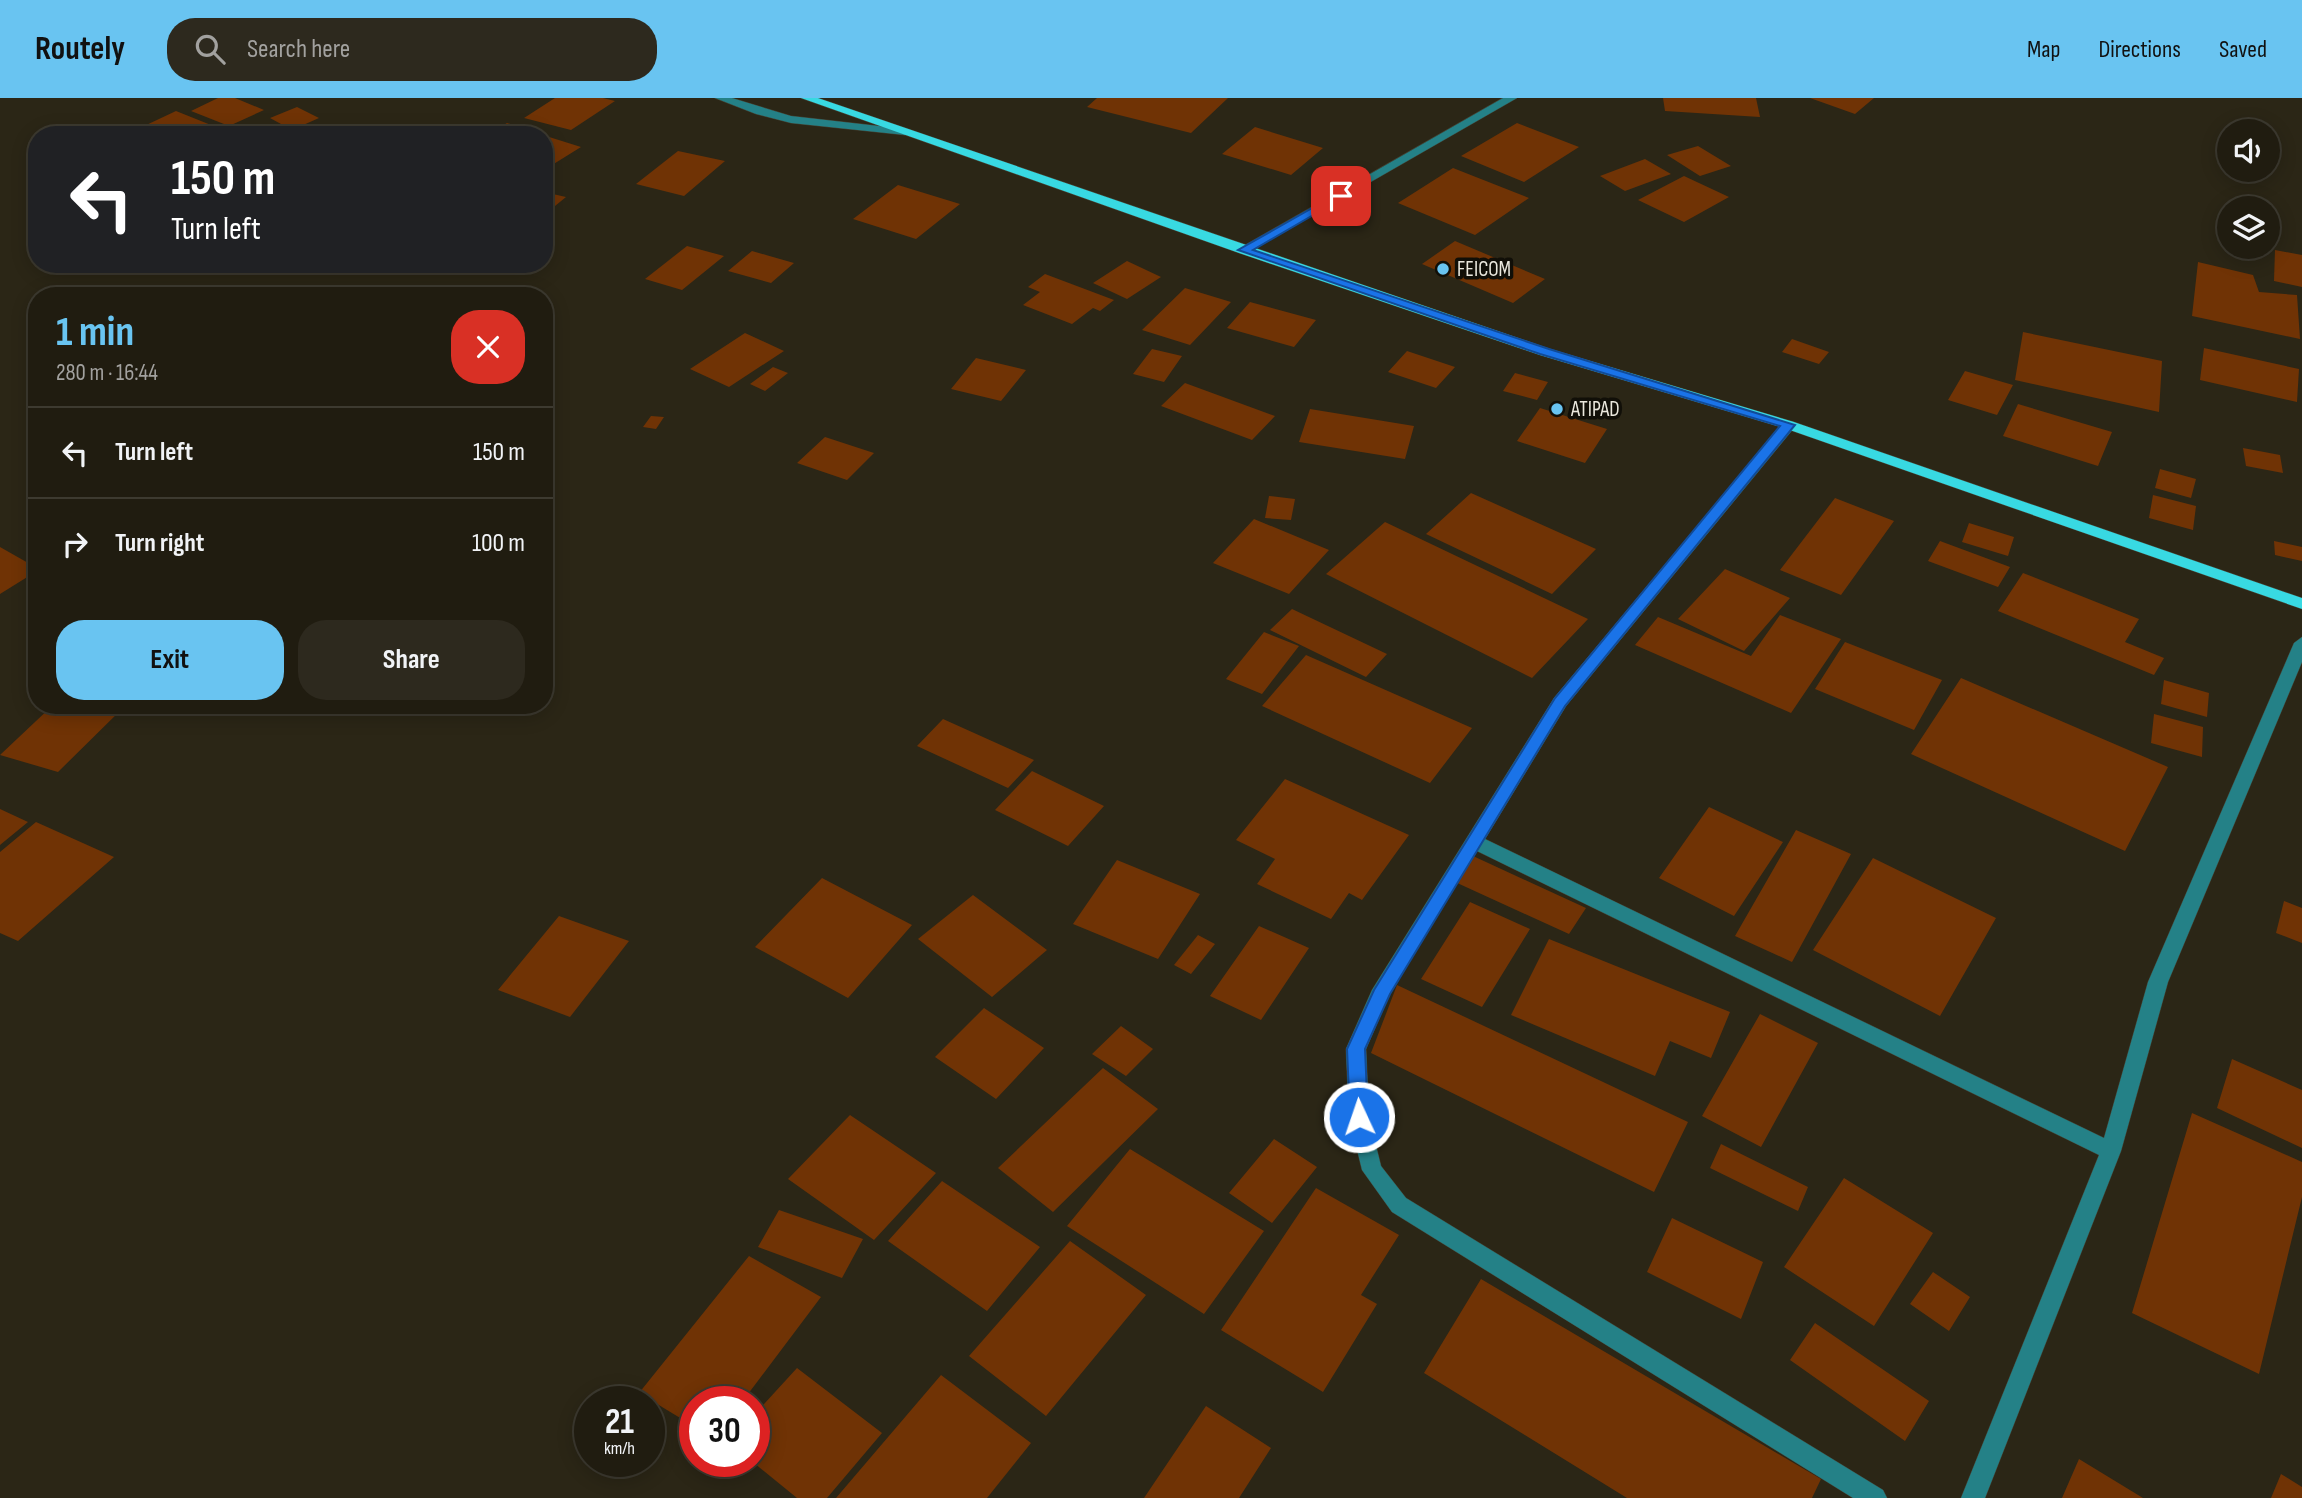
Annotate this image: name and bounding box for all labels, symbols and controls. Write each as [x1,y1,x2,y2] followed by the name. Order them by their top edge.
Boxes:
[167,18,657,81] search box
[35,29,125,69] text: Routely
[191,30,229,68] icon: search
[247,34,350,65] text: Search here
[2027,35,2060,64] text: Map
[2098,35,2181,64] text: Directions
[2219,35,2267,64] text: Saved
[2217,119,2280,259] map controls
[2217,119,2280,182] button: sound
[171,150,275,209] text: 150 m
[56,154,147,245] icon: left
[1311,166,1371,226] pin
[1322,177,1360,215] icon: arrive
[2217,196,2280,259] button: layers
[171,210,261,249] text: Turn left
[1457,257,1511,282] place label: FEICOM
[1435,261,1451,277] marker: FEICOM
[56,307,134,358] text: 1 min
[451,310,525,384] button: close
[56,359,158,387] text: 280 m · 16:44
[1570,397,1620,422] place label: ATIPAD
[1549,401,1565,417] marker: ATIPAD
[56,434,94,472] icon: left
[115,437,193,468] text: Turn left
[473,437,525,468] text: 150 m
[56,525,94,563] icon: right
[115,528,204,559] text: Turn right
[472,528,525,559] text: 100 m
[56,620,284,700] button: Exit
[298,620,525,700] button: Share
[1322,1080,1396,1154] position arrow
[679,1386,770,1477] speed limit sign: 30
[605,1401,634,1444] text: 21
[604,1438,635,1459] text: km/h

